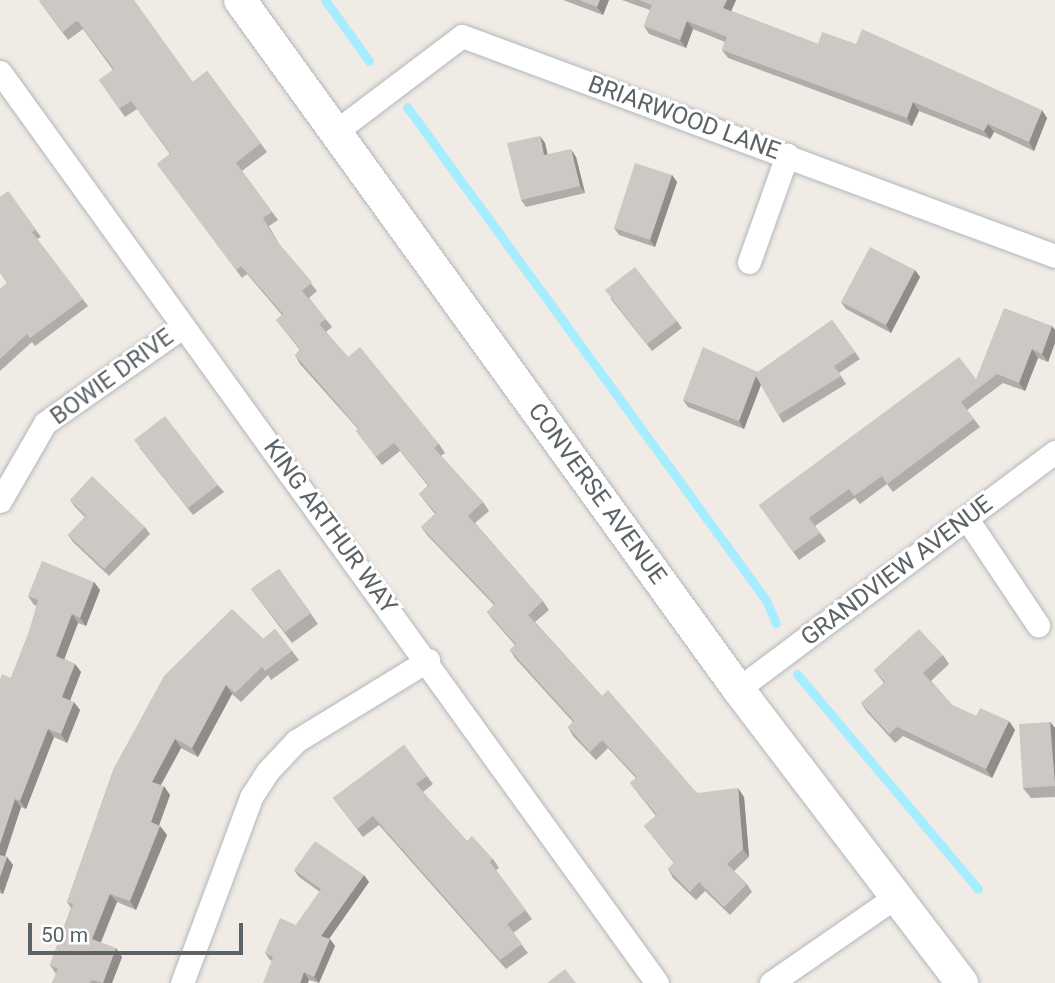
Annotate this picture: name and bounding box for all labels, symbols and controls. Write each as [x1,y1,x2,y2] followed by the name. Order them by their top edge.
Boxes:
[584,70,784,166] street label: BRIARWOOD LANE
[45,323,179,431] street label: BOWIE DRIVE
[522,398,672,590] street label: CONVERSE AVENUE
[257,434,403,620] street label: KING ARTHUR WAY
[796,490,998,652] street label: GRANDVIEW AVENUE
[32,909,247,953] scale bar
[41,923,88,947] text: 50 m

